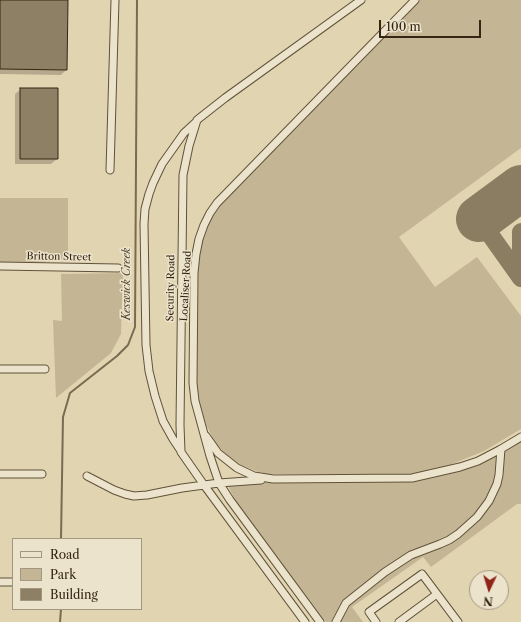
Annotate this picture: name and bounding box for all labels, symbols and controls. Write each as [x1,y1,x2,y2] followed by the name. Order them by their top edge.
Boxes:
[381,12,483,38] scale bar
[386,19,421,34] text: 100 m
[120,248,134,320] water label: Keswick Creek
[27,250,91,264] street label: Britton Street
[178,250,194,322] street label: Localiser Road
[164,255,178,321] street label: Security Road
[12,538,142,610] legend
[50,547,80,562] text: Road
[50,567,76,582] text: Park
[469,570,509,610] north arrow
[50,587,98,602] text: Building
[483,594,493,608] text: N

